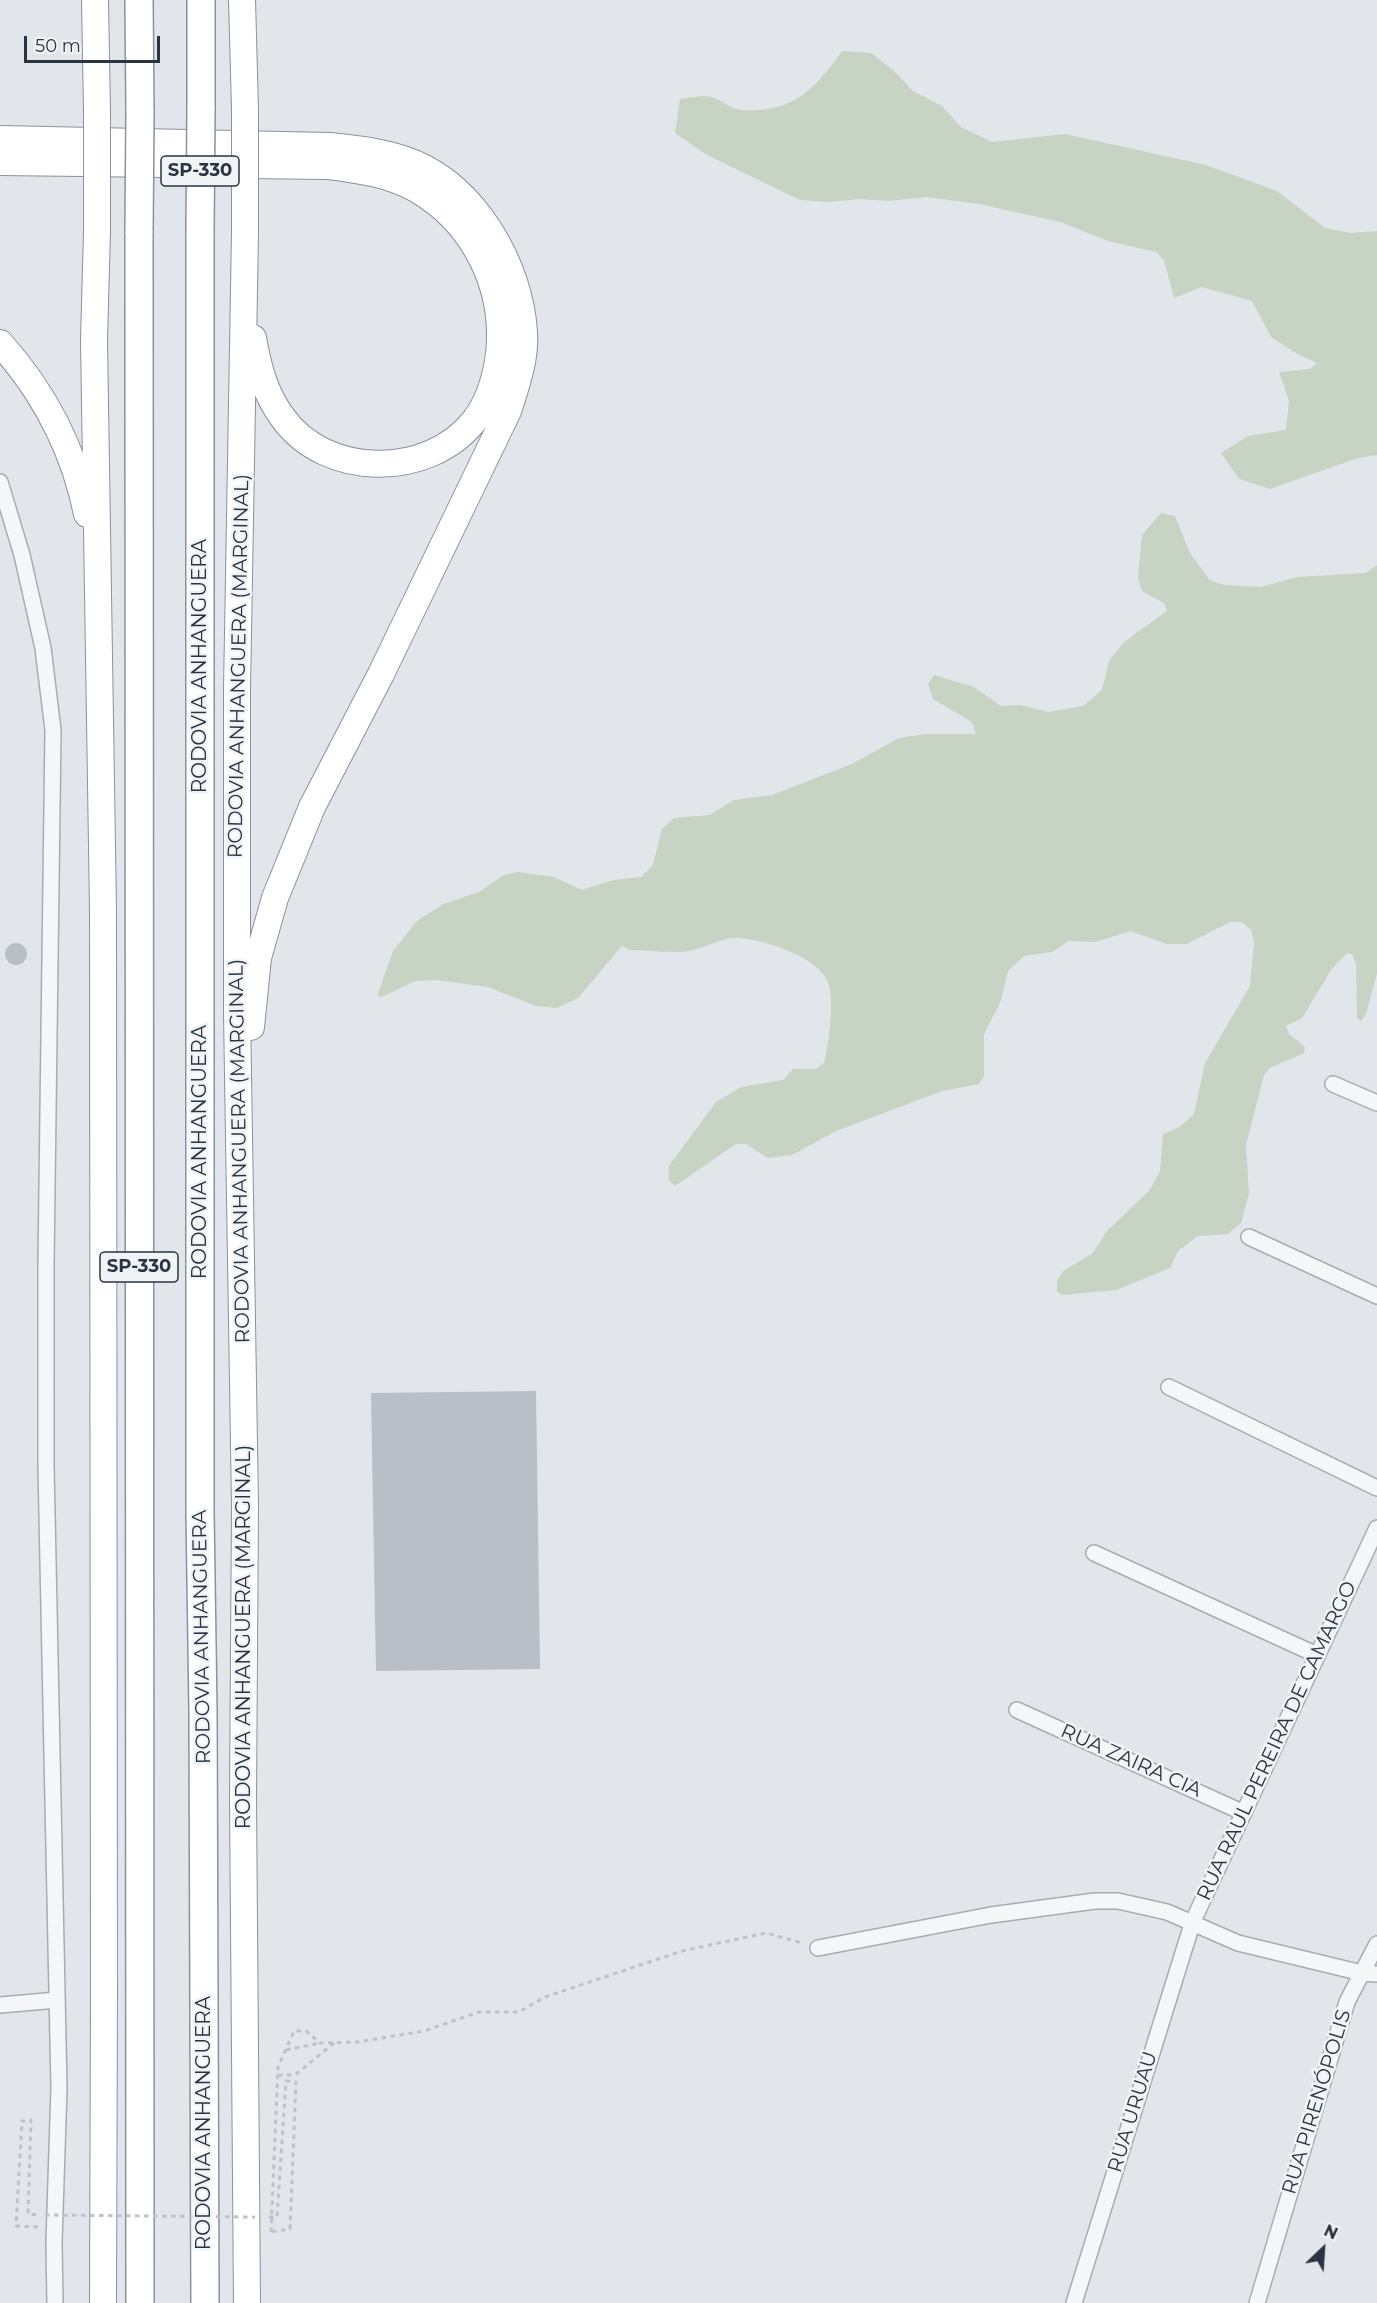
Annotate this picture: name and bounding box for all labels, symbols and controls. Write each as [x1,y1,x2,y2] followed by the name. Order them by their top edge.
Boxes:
[27,24,164,62] scale bar
[35,35,81,57] text: 50 m
[161,156,239,186] road number: SP-330
[224,474,254,858] street label: RODOVIA ANHANGUERA (MARGINAL)
[188,539,212,793] street label: RODOVIA ANHANGUERA
[225,959,255,1343] street label: RODOVIA ANHANGUERA (MARGINAL)
[188,1025,212,1279] street label: RODOVIA ANHANGUERA
[100,1252,178,1282] road number: SP-330
[232,1445,256,1829] street label: RODOVIA ANHANGUERA (MARGINAL)
[188,1510,216,1764] street label: RODOVIA ANHANGUERA
[1192,1577,1362,1905] street label: RUA RAUL PEREIRA DE CAMARGO
[1057,1719,1205,1803] street label: RUA ZAIRA CIA
[192,1996,216,2250] street label: RODOVIA ANHANGUERA
[1277,2007,1357,2197] street label: RUA PIRENÓPOLIS
[1103,2049,1163,2175] street label: RUA URUAU
[1293,2219,1353,2279] north arrow
[1321,2221,1341,2244] text: N

